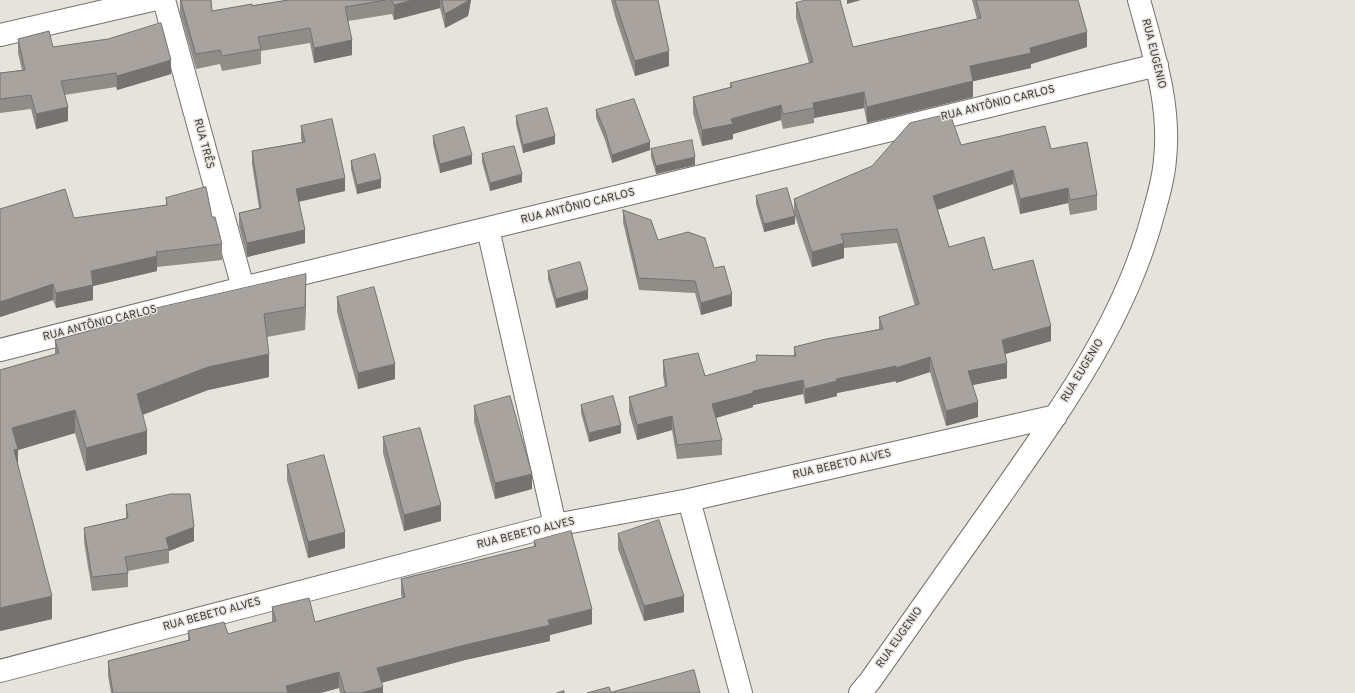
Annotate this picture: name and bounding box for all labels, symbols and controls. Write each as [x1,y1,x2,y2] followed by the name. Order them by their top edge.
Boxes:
[1138,18,1168,90] street label: RUA EUGENIO
[940,83,1056,125] street label: RUA ANTÔNIO CARLOS
[190,118,216,170] street label: RUA TRÊS
[520,186,636,228] street label: RUA ANTÔNIO CARLOS
[42,303,158,345] street label: RUA ANTÔNIO CARLOS
[1059,337,1107,405] street label: RUA EUGENIO
[791,447,893,483] street label: RUA BEBETO ALVES
[476,515,576,553] street label: RUA BEBETO ALVES
[162,596,262,634] street label: RUA BEBETO ALVES
[874,605,926,671] street label: RUA EUGENIO

